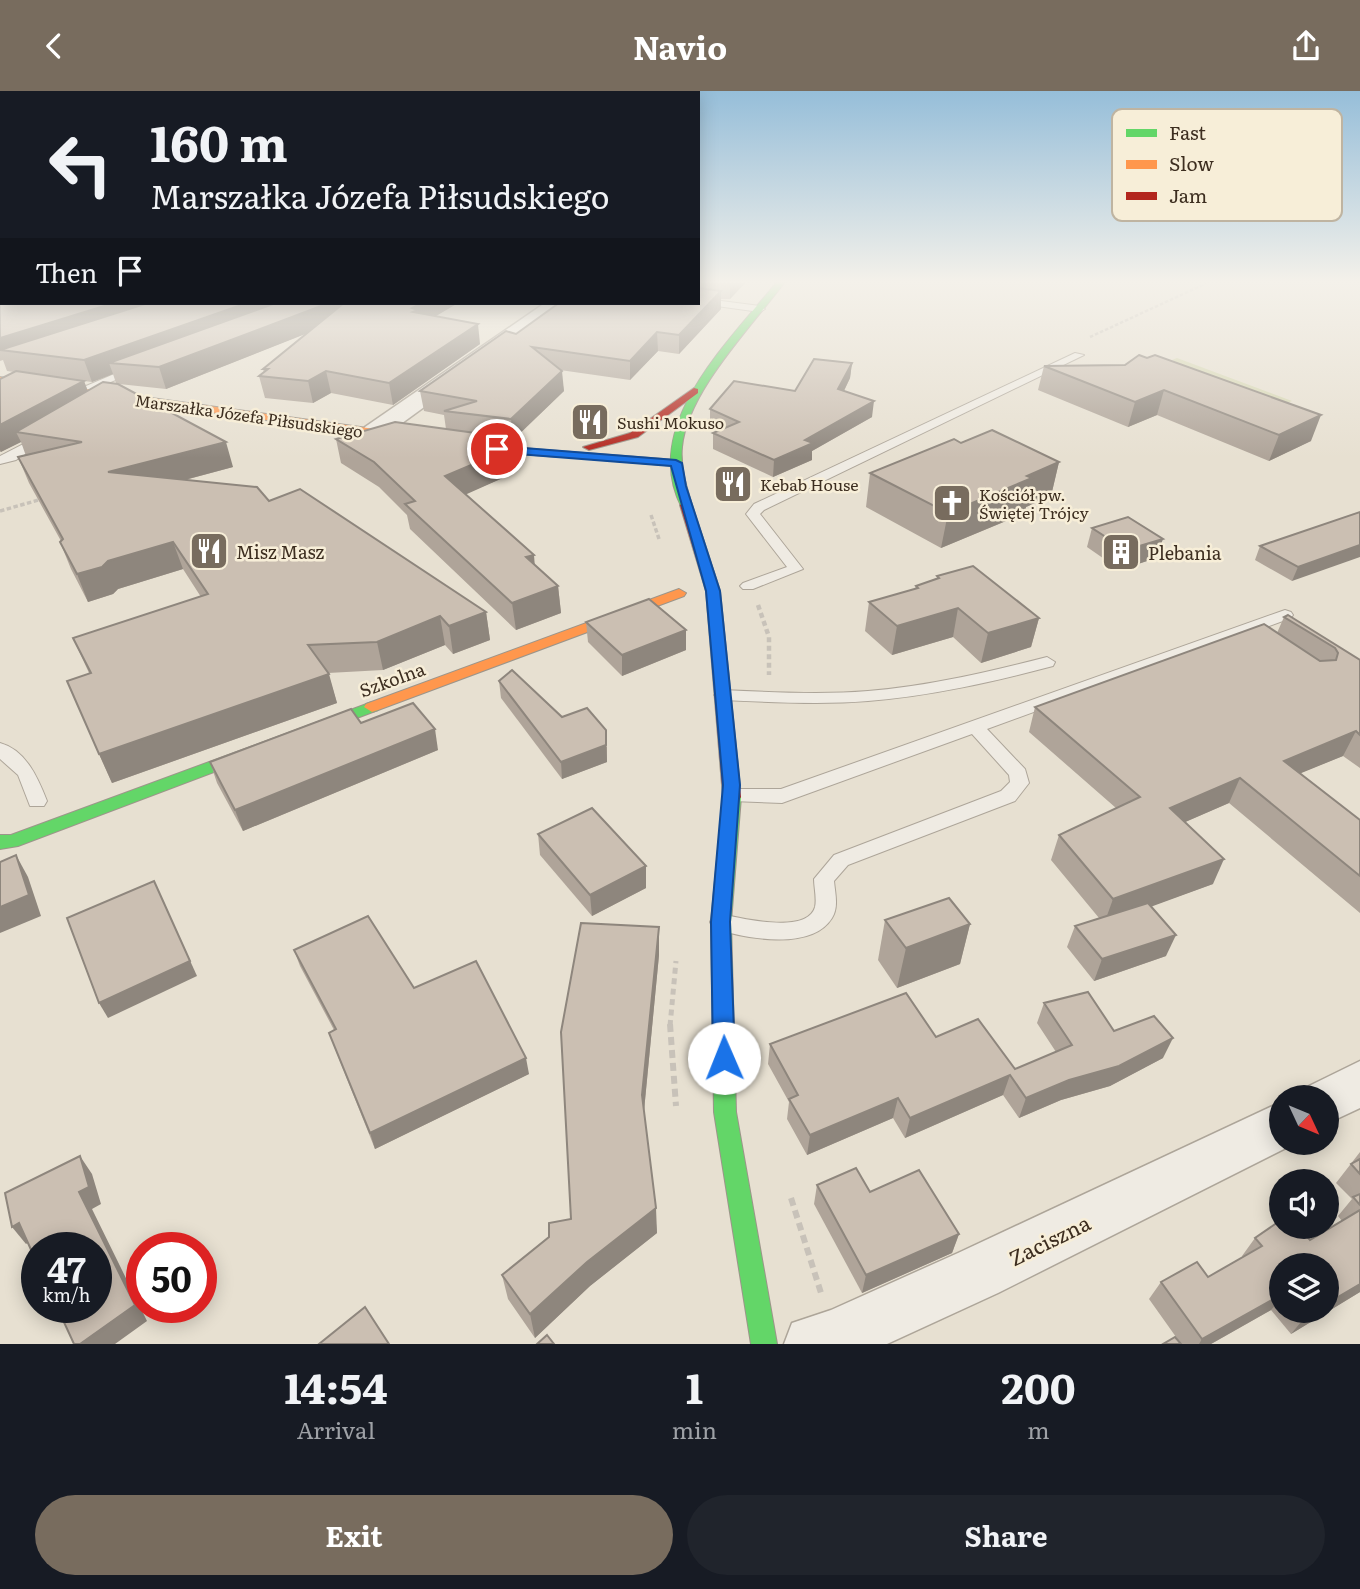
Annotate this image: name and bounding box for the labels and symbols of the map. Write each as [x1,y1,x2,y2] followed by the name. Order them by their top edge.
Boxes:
[1112,109,1342,221] legend
[1169,118,1206,146] text: Fast
[1169,149,1214,177] text: Slow
[1169,181,1207,209] text: Jam
[134,387,364,443] street label: Marszałka Józefa Piłsudskiego
[569,401,611,443] restaurant icon: Sushi Mokuso
[617,410,724,434] place label: Sushi Mokuso
[467,419,527,479] pin
[712,463,754,505] restaurant icon: Kebab House
[760,472,859,496] place label: Kebab House
[931,482,973,524] church icon: Kościół pw. Świętej Trójcy
[979,482,1090,524] place label: Kościół pw. Świętej Trójcy
[188,530,230,572] restaurant icon: Misz Masz
[1100,531,1142,573] building icon: Plebania
[236,538,325,565] place label: Misz Masz
[1148,539,1222,566] place label: Plebania
[355,655,429,703] street label: Szkolna
[687,1021,761,1095] position arrow
[1269,1085,1339,1155] north arrow
[1003,1206,1096,1272] street label: Zaciszna
[126,1232,217,1323] speed limit sign: 50

